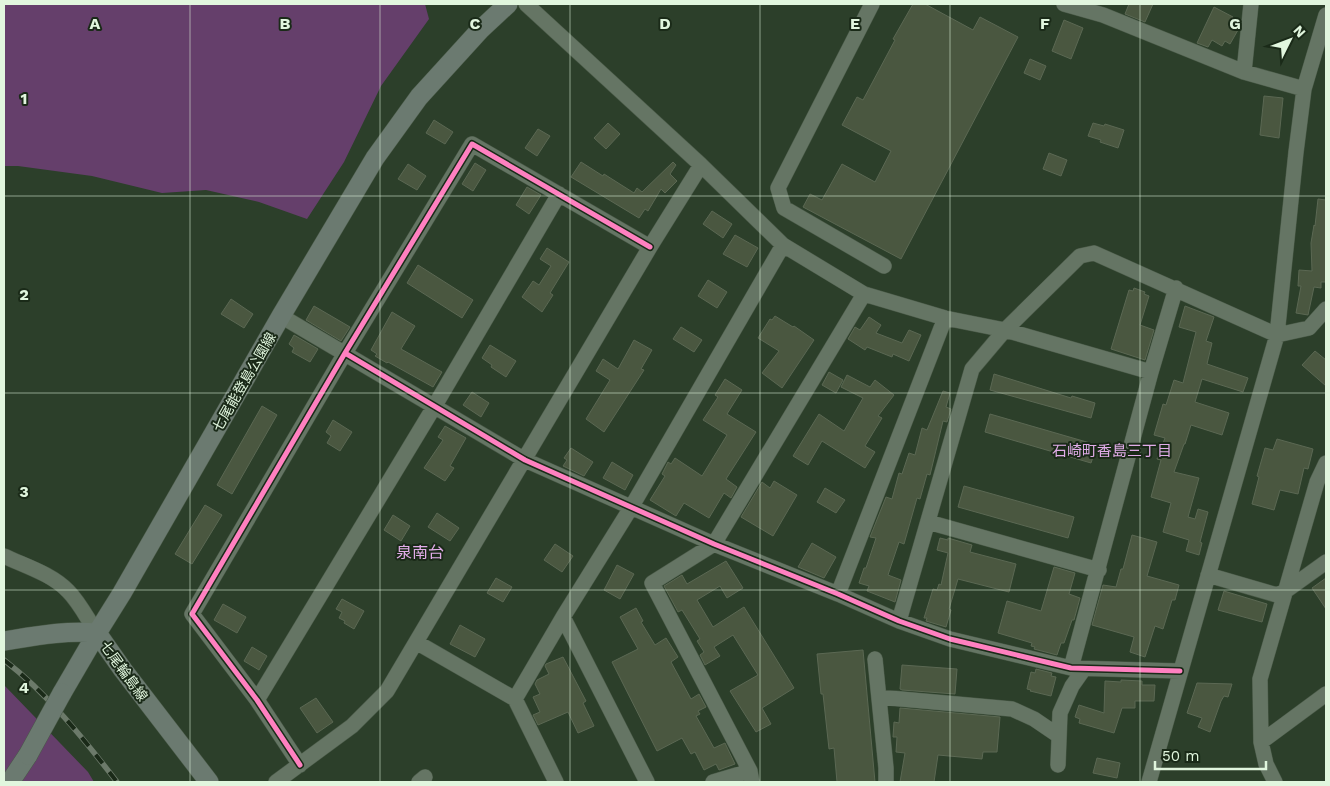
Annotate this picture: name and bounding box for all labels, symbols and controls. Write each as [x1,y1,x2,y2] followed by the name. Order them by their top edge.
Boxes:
[90,14,101,33] text: A
[280,14,291,33] text: B
[470,14,481,33] text: C
[659,14,671,33] text: D
[850,14,860,33] text: E
[1040,14,1050,33] text: F
[1229,14,1241,33] text: G
[1265,15,1315,65] north arrow
[1290,22,1309,41] text: N
[21,89,27,108] text: 1
[19,285,29,304] text: 2
[209,330,279,434] street label: 七尾能登島公園線
[1052,442,1172,460] district label: 石崎町香島三丁目
[19,482,29,501] text: 3
[396,543,444,562] district label: 泉南台
[97,638,151,704] street label: 七尾輪島線
[19,678,29,697] text: 4
[1155,738,1266,770] scale bar
[1162,747,1199,765] text: 50 m

